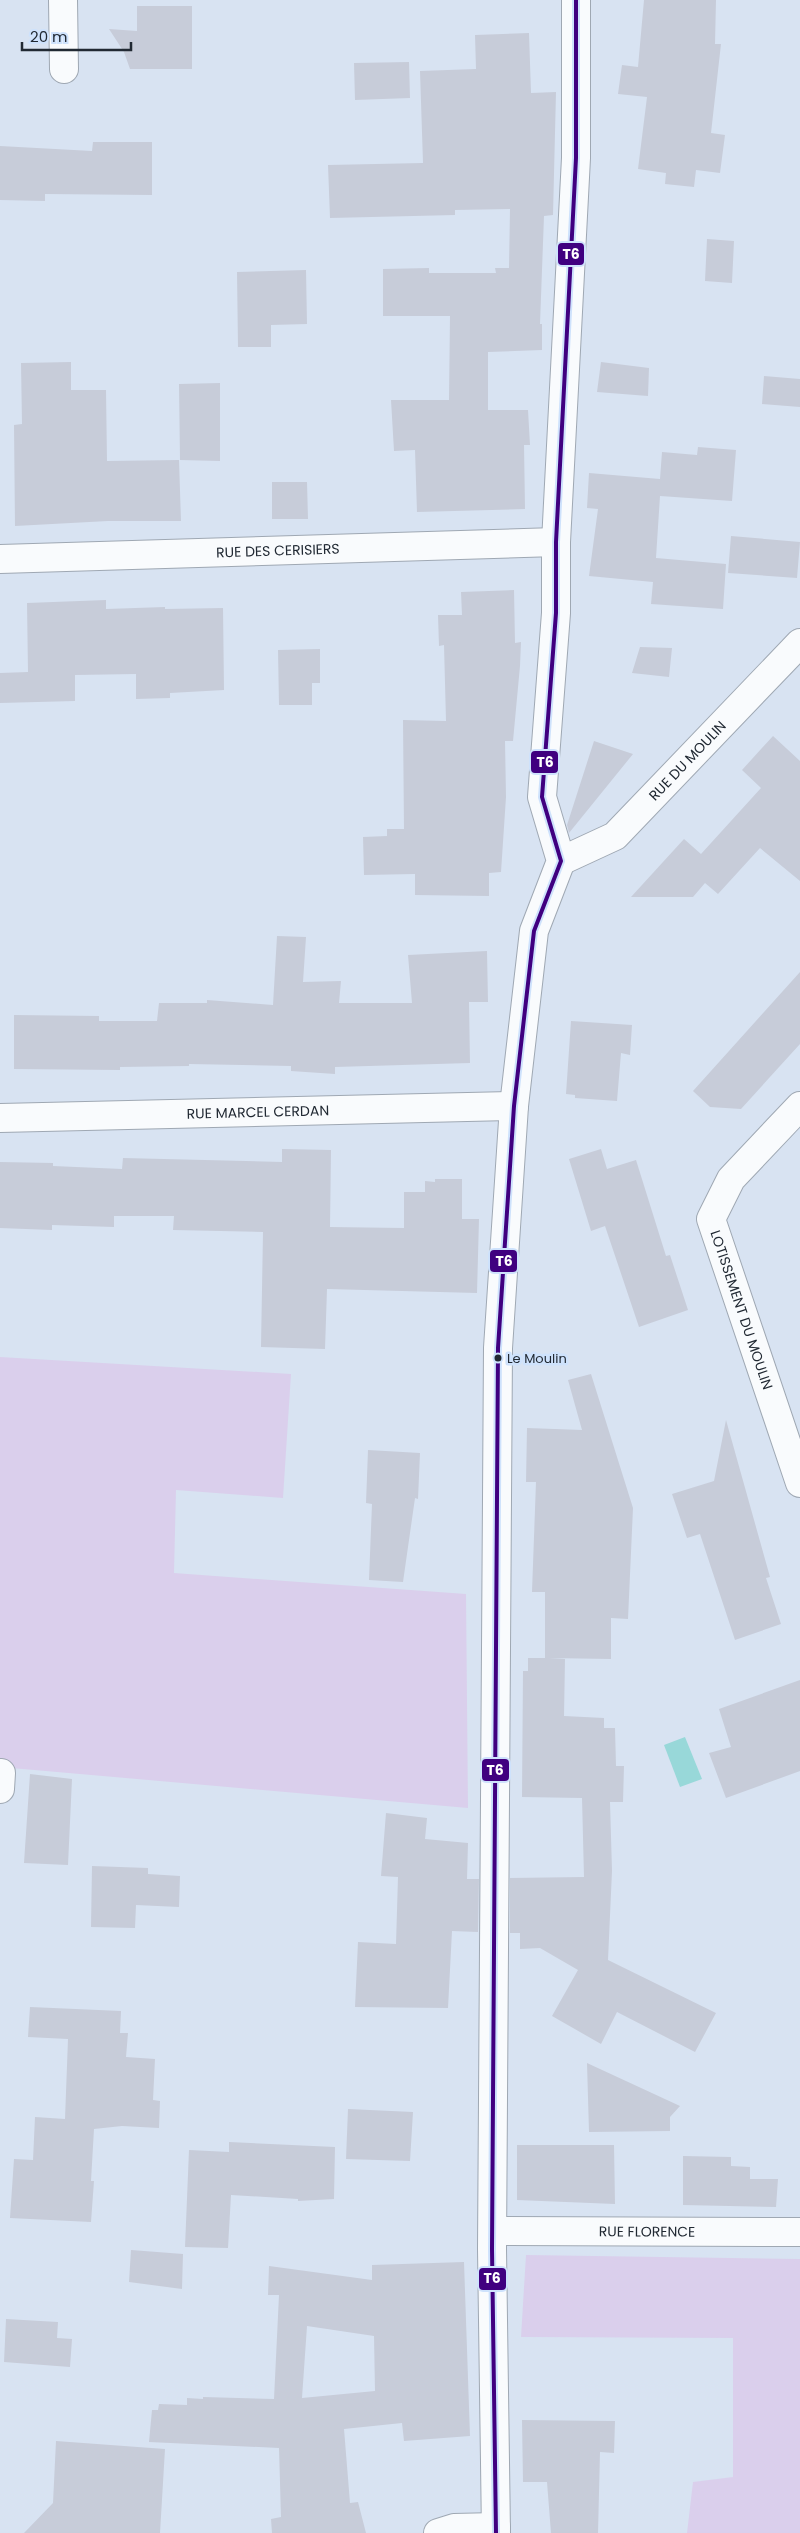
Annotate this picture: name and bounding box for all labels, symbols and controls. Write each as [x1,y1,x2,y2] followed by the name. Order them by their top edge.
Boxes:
[22,20,131,52] scale bar
[30,26,68,47] text: 20 m
[557,242,585,266] line badge: T6
[562,244,580,264] text: T6
[216,539,340,562] street label: RUE DES CERISIERS
[644,716,730,805] street label: RUE DU MOULIN
[530,750,559,774] line badge: T6
[536,752,554,772] text: T6
[186,1100,329,1124] street label: RUE MARCEL CERDAN
[705,1227,778,1392] street label: LOTISSEMENT DU MOULIN
[489,1249,518,1273] line badge: T6
[495,1251,513,1271] text: T6
[507,1349,567,1368] place label: Le Moulin
[493,1353,503,1363] marker: Le Moulin
[481,1758,510,1782] line badge: T6
[486,1760,504,1780] text: T6
[599,2221,695,2242] street label: RUE FLORENCE
[478,2267,507,2291] line badge: T6
[483,2268,501,2288] text: T6

